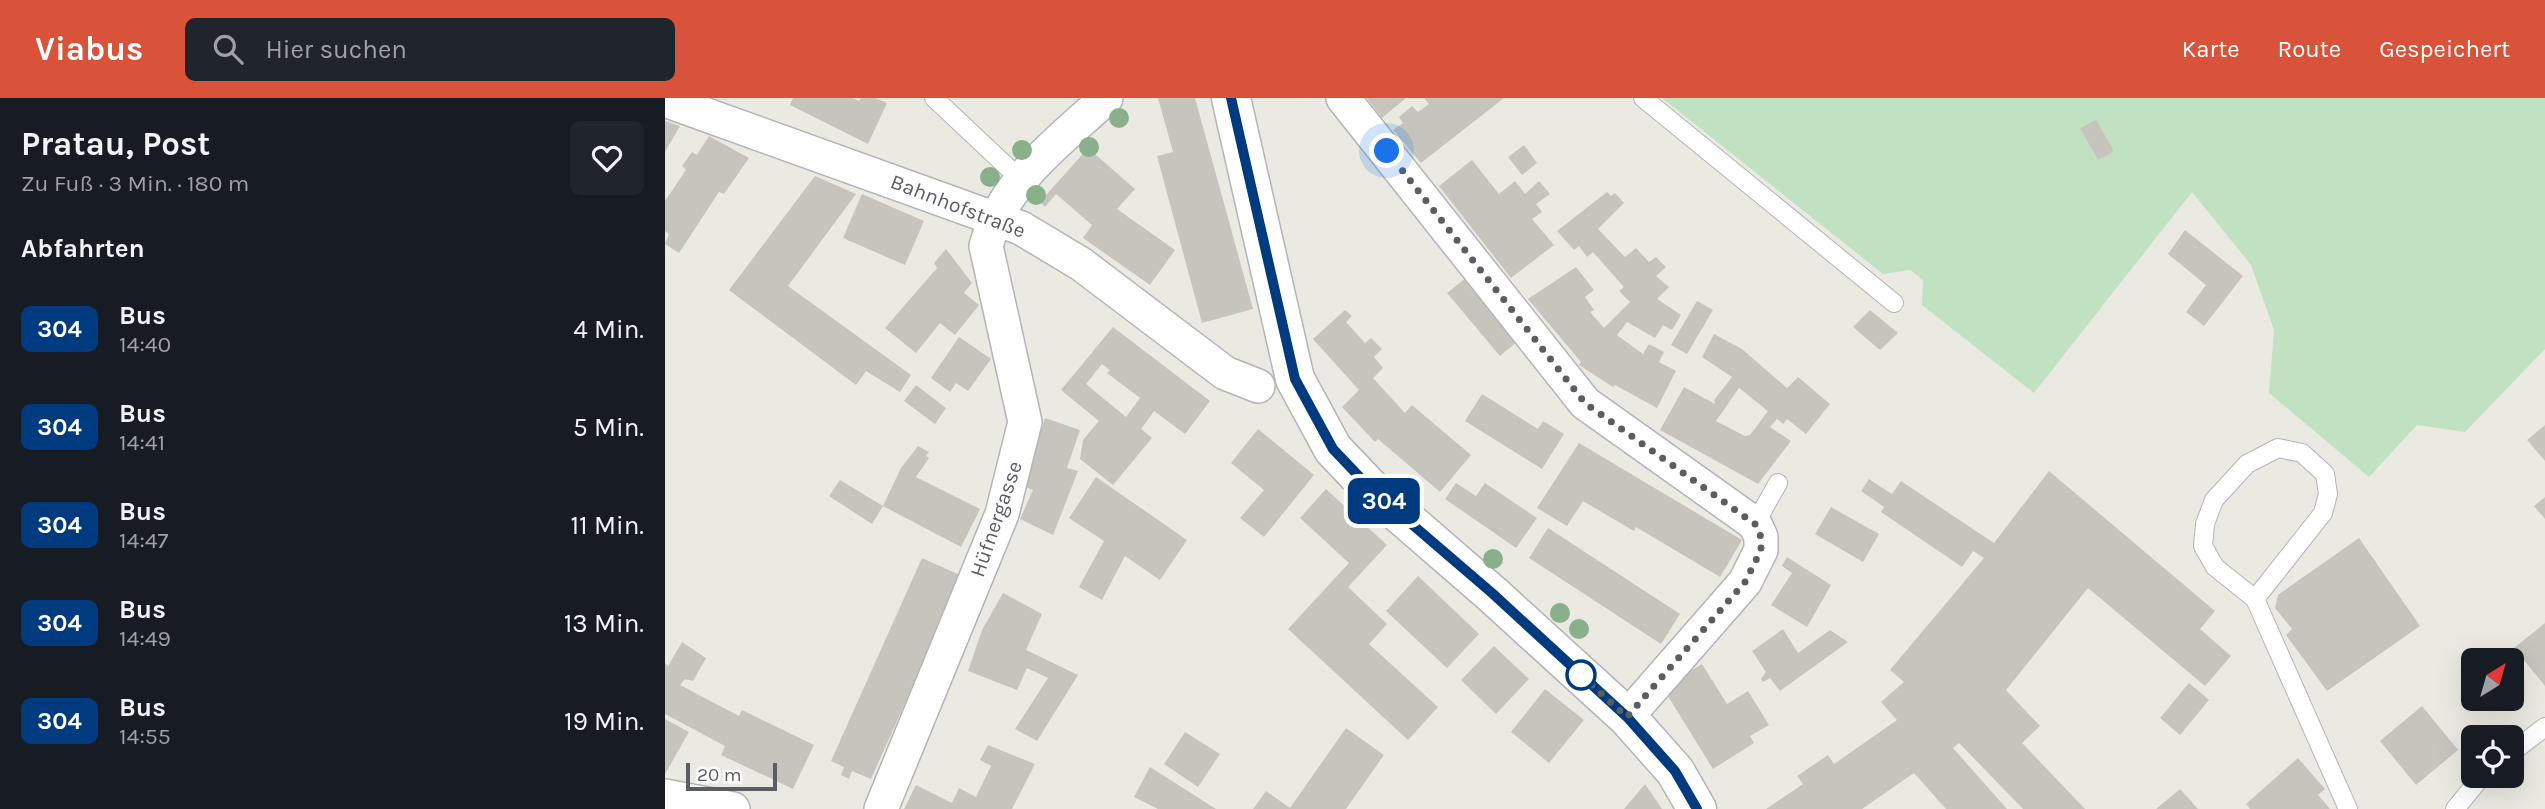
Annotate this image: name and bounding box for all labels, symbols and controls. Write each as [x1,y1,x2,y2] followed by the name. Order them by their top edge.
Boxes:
[185,18,675,81] search box
[35,30,143,68] text: Viabus
[209,30,247,68] icon: search
[265,34,407,65] text: Hier suchen
[2182,35,2240,63] text: Karte
[2278,35,2341,63] text: Route
[2379,35,2510,63] text: Gespeichert
[570,121,644,195] button: heart
[21,125,210,163] text: Pratau, Post
[1369,133,1404,168] your location
[887,169,1029,243] street label: Bahnhofstraße
[21,170,249,197] text: Zu Fuß · 3 Min. · 180 m
[21,233,145,264] text: Abfahrten
[119,300,166,331] text: Bus
[573,314,644,345] text: 4 Min.
[37,315,82,343] text: 304
[119,331,171,358] text: 14:40
[119,398,166,429] text: Bus
[573,412,644,443] text: 5 Min.
[37,413,82,441] text: 304
[119,429,165,456] text: 14:41
[965,458,1027,580] street label: Hüfnergasse
[1344,478,1424,524] line badge: 304
[1362,487,1406,515] text: 304
[119,496,166,527] text: Bus
[571,510,644,541] text: 11 Min.
[37,511,82,539] text: 304
[119,527,168,554] text: 14:47
[119,594,166,625] text: Bus
[564,608,644,639] text: 13 Min.
[37,609,82,637] text: 304
[119,625,171,652] text: 14:49
[2461,648,2523,710] north arrow
[2461,648,2524,788] map controls
[1566,660,1596,690] unlabelled marker
[119,692,166,723] text: Bus
[564,706,644,737] text: 19 Min.
[37,707,82,735] text: 304
[119,723,171,750] text: 14:55
[2461,725,2524,788] button: locate
[686,760,777,792] scale bar
[697,764,742,786] text: 20 m

